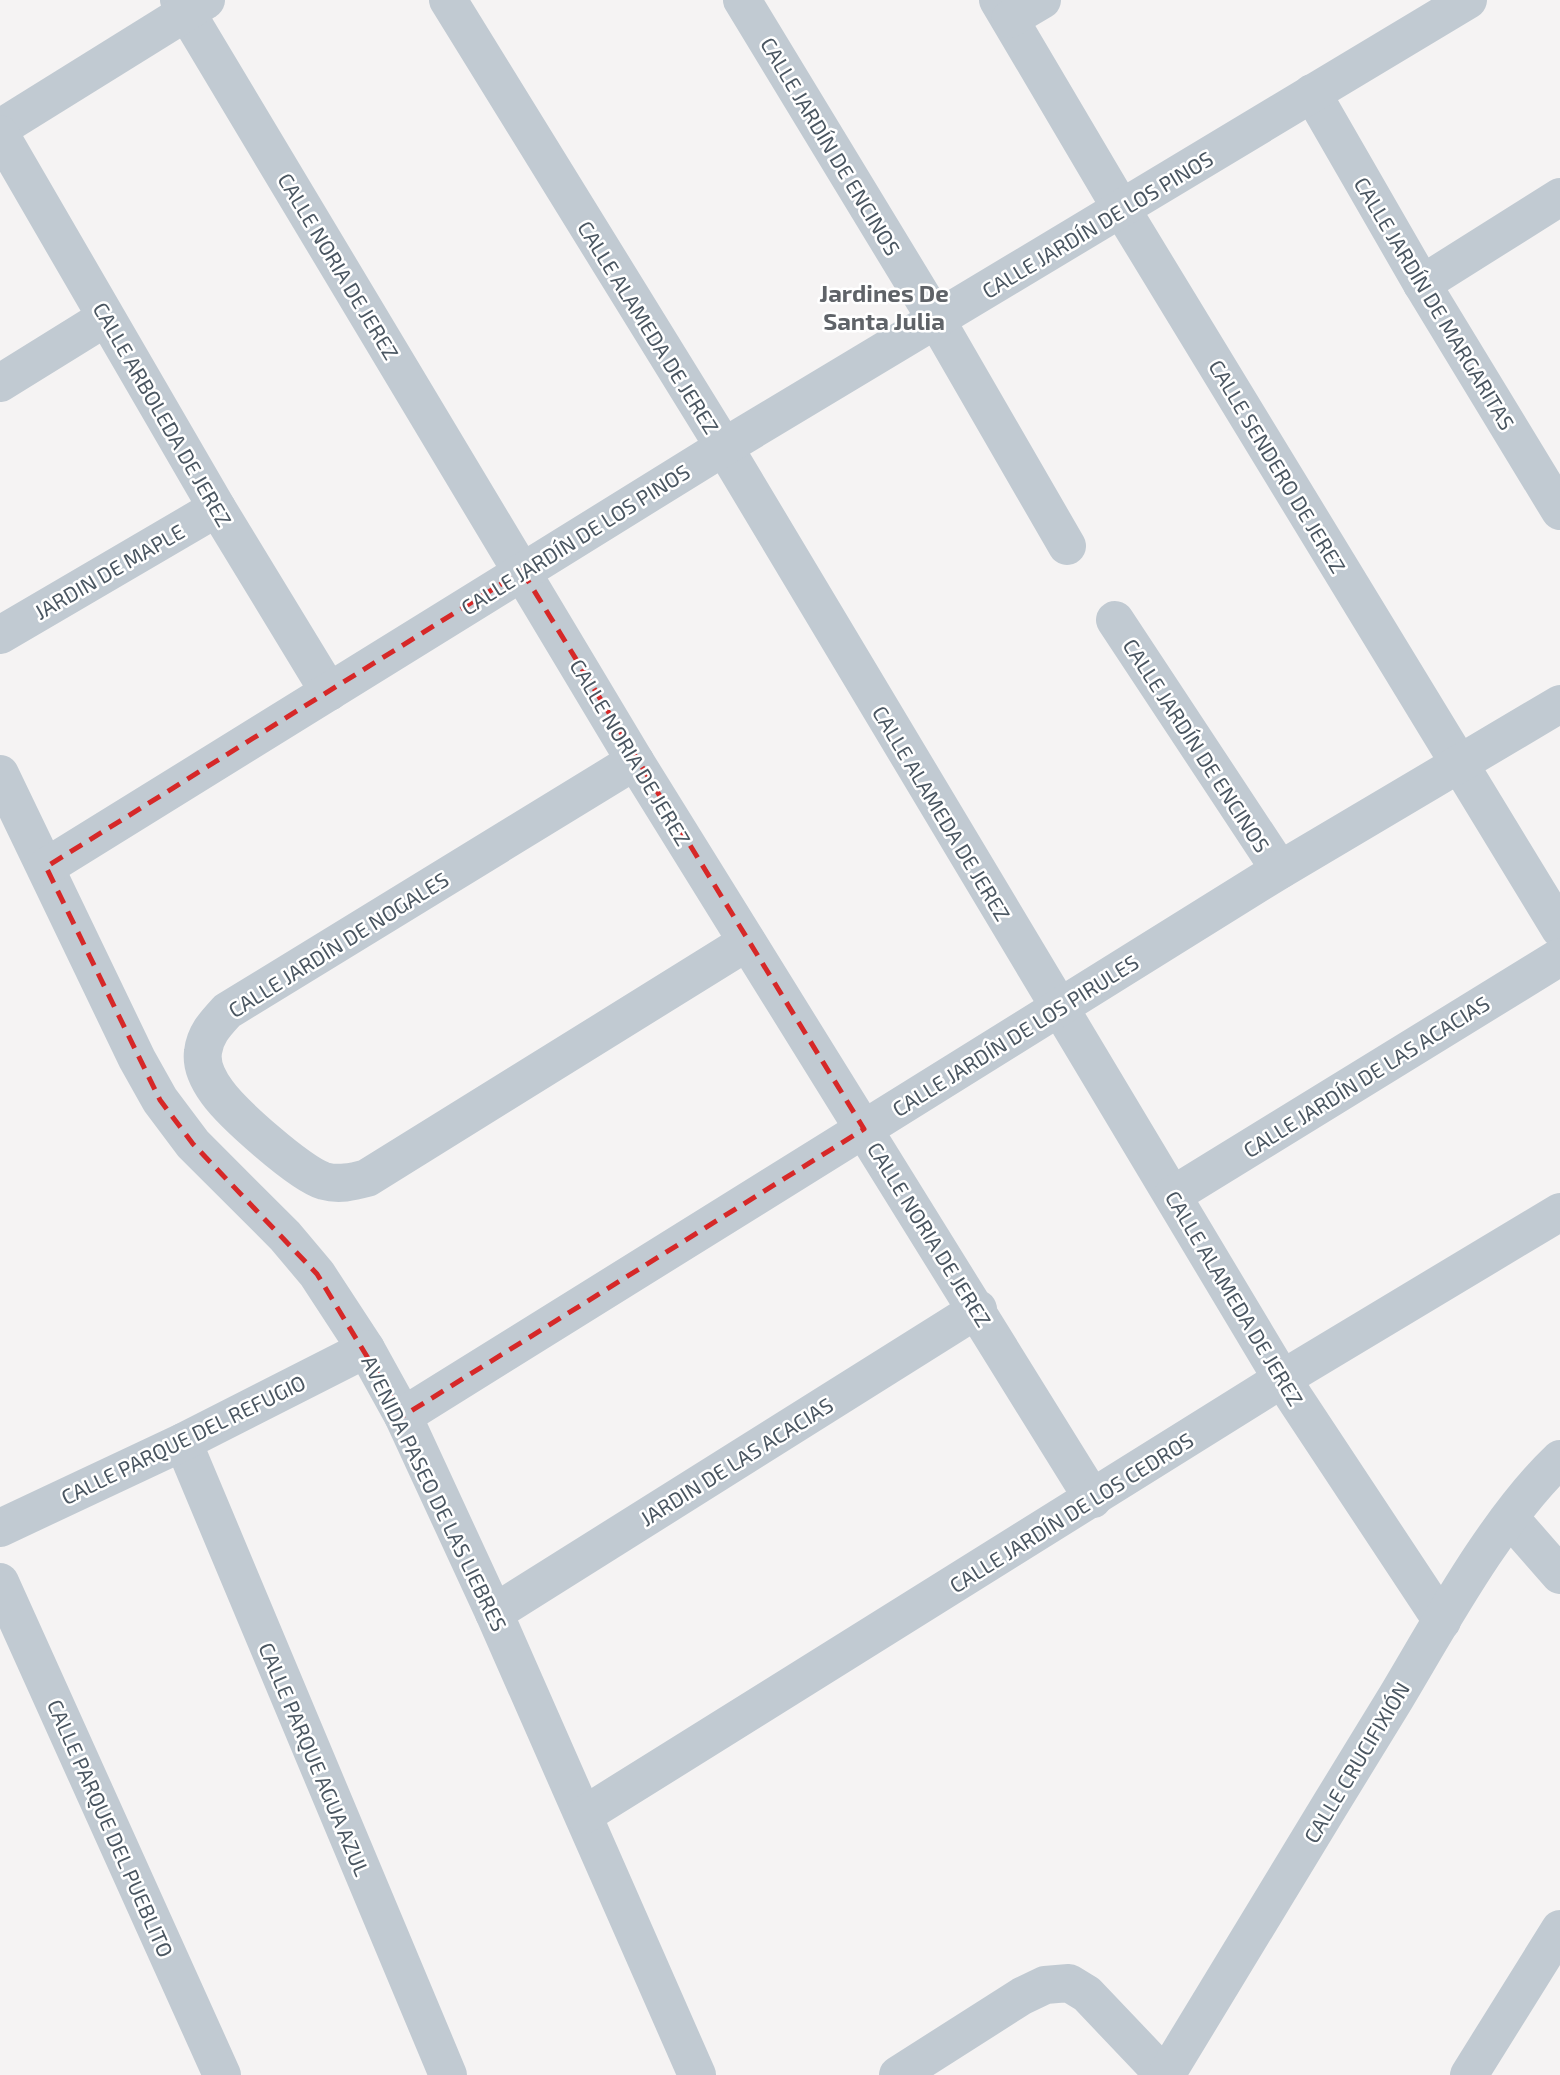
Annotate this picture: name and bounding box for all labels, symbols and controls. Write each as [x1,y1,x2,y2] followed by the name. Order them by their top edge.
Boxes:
[756,33,906,259] street label: CALLE JARDÍN DE ENCINOS
[977,145,1217,303] street label: CALLE JARDÍN DE LOS PINOS
[273,168,405,364] street label: CALLE NORIA DE JEREZ
[1350,172,1520,434] street label: CALLE JARDÍN DE MARGARITAS
[573,216,725,438] street label: CALLE ALAMEDA DE JEREZ
[819,278,949,335] district label: Jardines De Santa Julia
[88,297,238,531] street label: CALLE ARBOLEDA DE JEREZ
[1204,355,1352,577] street label: CALLE SENDERO DE JEREZ
[456,458,694,620] street label: CALLE JARDÍN DE LOS PINOS
[30,518,188,624] street label: JARDIN DE MAPLE
[1118,633,1276,857] street label: CALLE JARDÍN DE ENCINOS
[565,654,697,850] street label: CALLE NORIA DE JEREZ
[868,701,1016,925] street label: CALLE ALAMEDA DE JEREZ
[223,866,453,1022] street label: CALLE JARDÍN DE NOGALES
[887,949,1143,1121] street label: CALLE JARDÍN DE LOS PIRULES
[1238,990,1494,1162] street label: CALLE JARDÍN DE LAS ACACIAS
[863,1137,997,1331] street label: CALLE NORIA DE JEREZ
[1161,1186,1309,1410] street label: CALLE ALAMEDA DE JEREZ
[357,1351,513,1635] street label: AVENIDA PASEO DE LAS LIEBRES
[57,1369,310,1510] street label: CALLE PARQUE DEL REFUGIO
[635,1391,837,1531] street label: JARDIN DE LAS ACACIAS
[945,1427,1197,1597] street label: CALLE JARDÍN DE LOS CEDROS
[253,1638,376,1880] street label: CALLE PARQUE AGUA AZUL
[1298,1677,1414,1847] street label: CALLE CRUCIFIXIÓN
[42,1695,179,1961] street label: CALLE PARQUE DEL PUEBLITO

